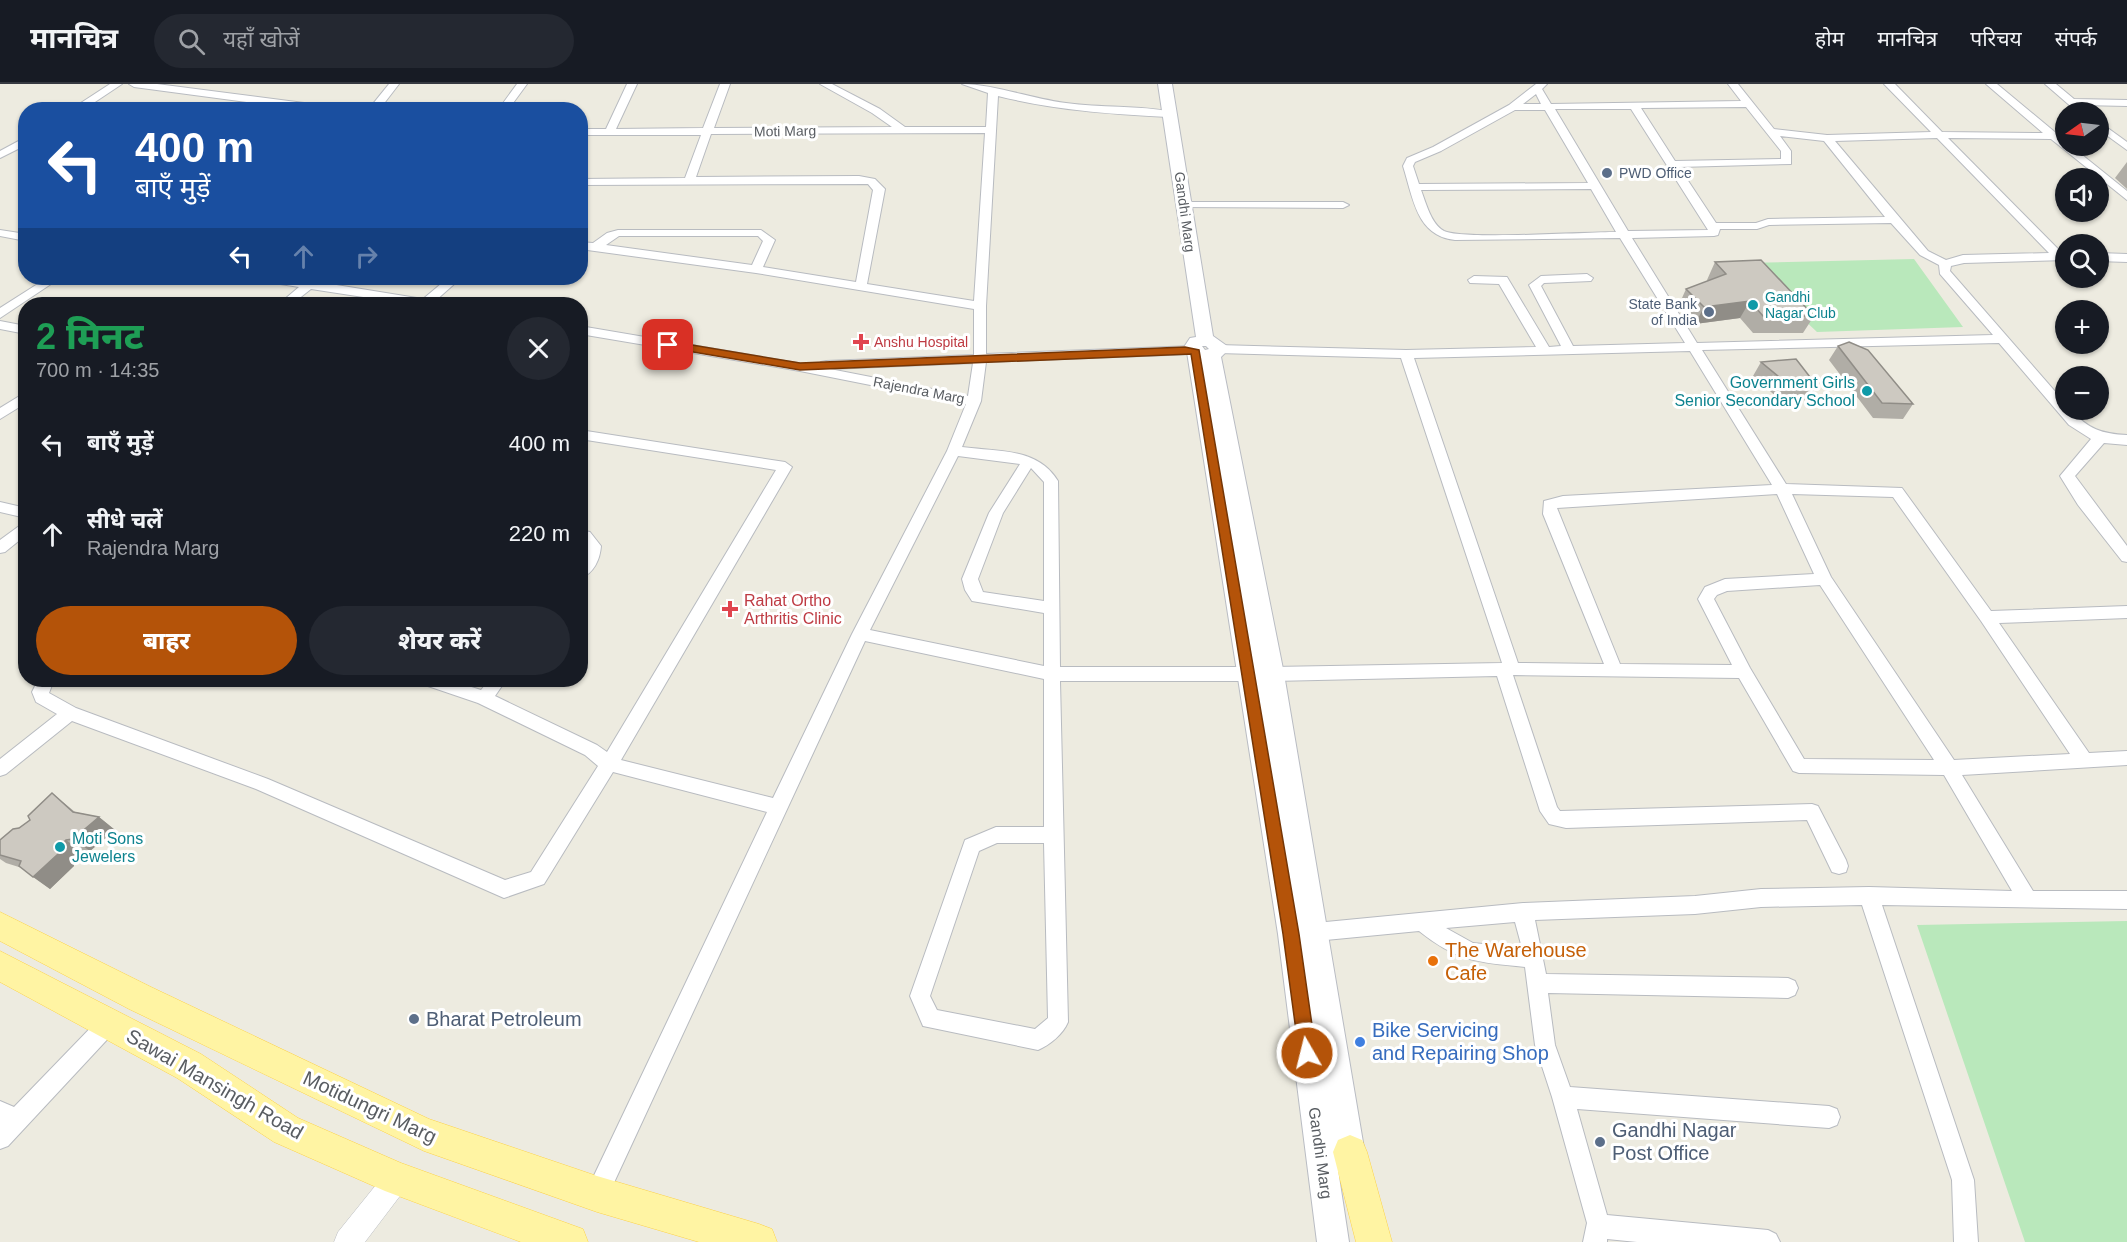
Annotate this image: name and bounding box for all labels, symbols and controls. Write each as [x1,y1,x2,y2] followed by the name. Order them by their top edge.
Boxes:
[154,14,574,68] search box
[30,23,118,54] text: मानचित्र
[175,25,208,58] icon: search
[223,27,300,52] text: यहाँ खोजें
[1815,27,1844,50] text: होम
[1877,27,1937,50] text: मानचित्र
[1970,27,2022,50] text: परिचय
[2055,27,2097,50] text: संपर्क
[2055,102,2109,156] north arrow
[2055,102,2109,420] map controls
[754,122,816,140] street label: Moti Marg
[135,124,254,171] text: 400 m
[36,126,114,204] icon: left
[1619,165,1692,181] place label: PWD Office
[1600,166,1614,180] marker: PWD Office
[2055,168,2109,222] button: sound
[1171,171,1199,253] street label: Gandhi Marg
[135,173,210,203] text: बाएँ मुड़ें
[2055,234,2109,288] button: search
[224,240,257,273] icon: left
[287,240,320,273] icon: ahead
[350,240,383,273] icon: right
[1765,289,1836,321] place label: Gandhi Nagar Club
[1629,296,1698,328] place label: State Bank of India
[1746,298,1760,312] marker: Gandhi Nagar Club
[2055,300,2109,354] button: +
[1702,305,1716,319] marker: State Bank of India
[36,316,144,357] text: 2 मिनट
[507,317,570,380] button: close
[642,319,693,370] pin
[651,328,684,361] icon: arrive
[852,333,870,351] marker: Anshu Hospital
[874,334,968,350] place label: Anshu Hospital
[36,359,159,381] text: 700 m · 14:35
[2055,366,2109,420] button: −
[872,373,966,407] street label: Rajendra Marg
[1674,374,1855,409] place label: Government Girls Senior Secondary School
[1860,384,1874,398] marker: Government Girls Senior Secondary School
[36,428,69,461] icon: left
[87,430,153,455] text: बाएँ मुड़ें
[509,431,570,456] text: 400 m
[87,508,162,533] text: सीधे चलें
[36,518,69,551] icon: ahead
[509,521,570,546] text: 220 m
[87,537,219,559] text: Rajendra Marg
[744,592,842,627] place label: Rahat Ortho Arthritis Clinic
[721,600,739,618] marker: Rahat Ortho Arthritis Clinic
[36,606,297,675] button: बाहर
[309,606,570,675] button: शेयर करें
[72,830,143,865] place label: Moti Sons Jewelers
[53,840,67,854] marker: Moti Sons Jewelers
[1445,939,1587,984] place label: The Warehouse Cafe
[1426,954,1440,968] marker: The Warehouse Cafe
[426,1008,582,1030] place label: Bharat Petroleum
[407,1012,421,1026] marker: Bharat Petroleum
[1372,1019,1549,1064] place label: Bike Servicing and Repairing Shop
[1275,1021,1339,1085] position arrow
[123,1024,307,1144] street label: Sawai Mansingh Road
[1353,1035,1367,1049] marker: Bike Servicing and Repairing Shop
[300,1066,440,1148] street label: Motidungri Marg
[1306,1106,1335,1200] street label: Gandhi Marg
[1612,1119,1737,1164] place label: Gandhi Nagar Post Office
[1593,1135,1607,1149] marker: Gandhi Nagar Post Office

